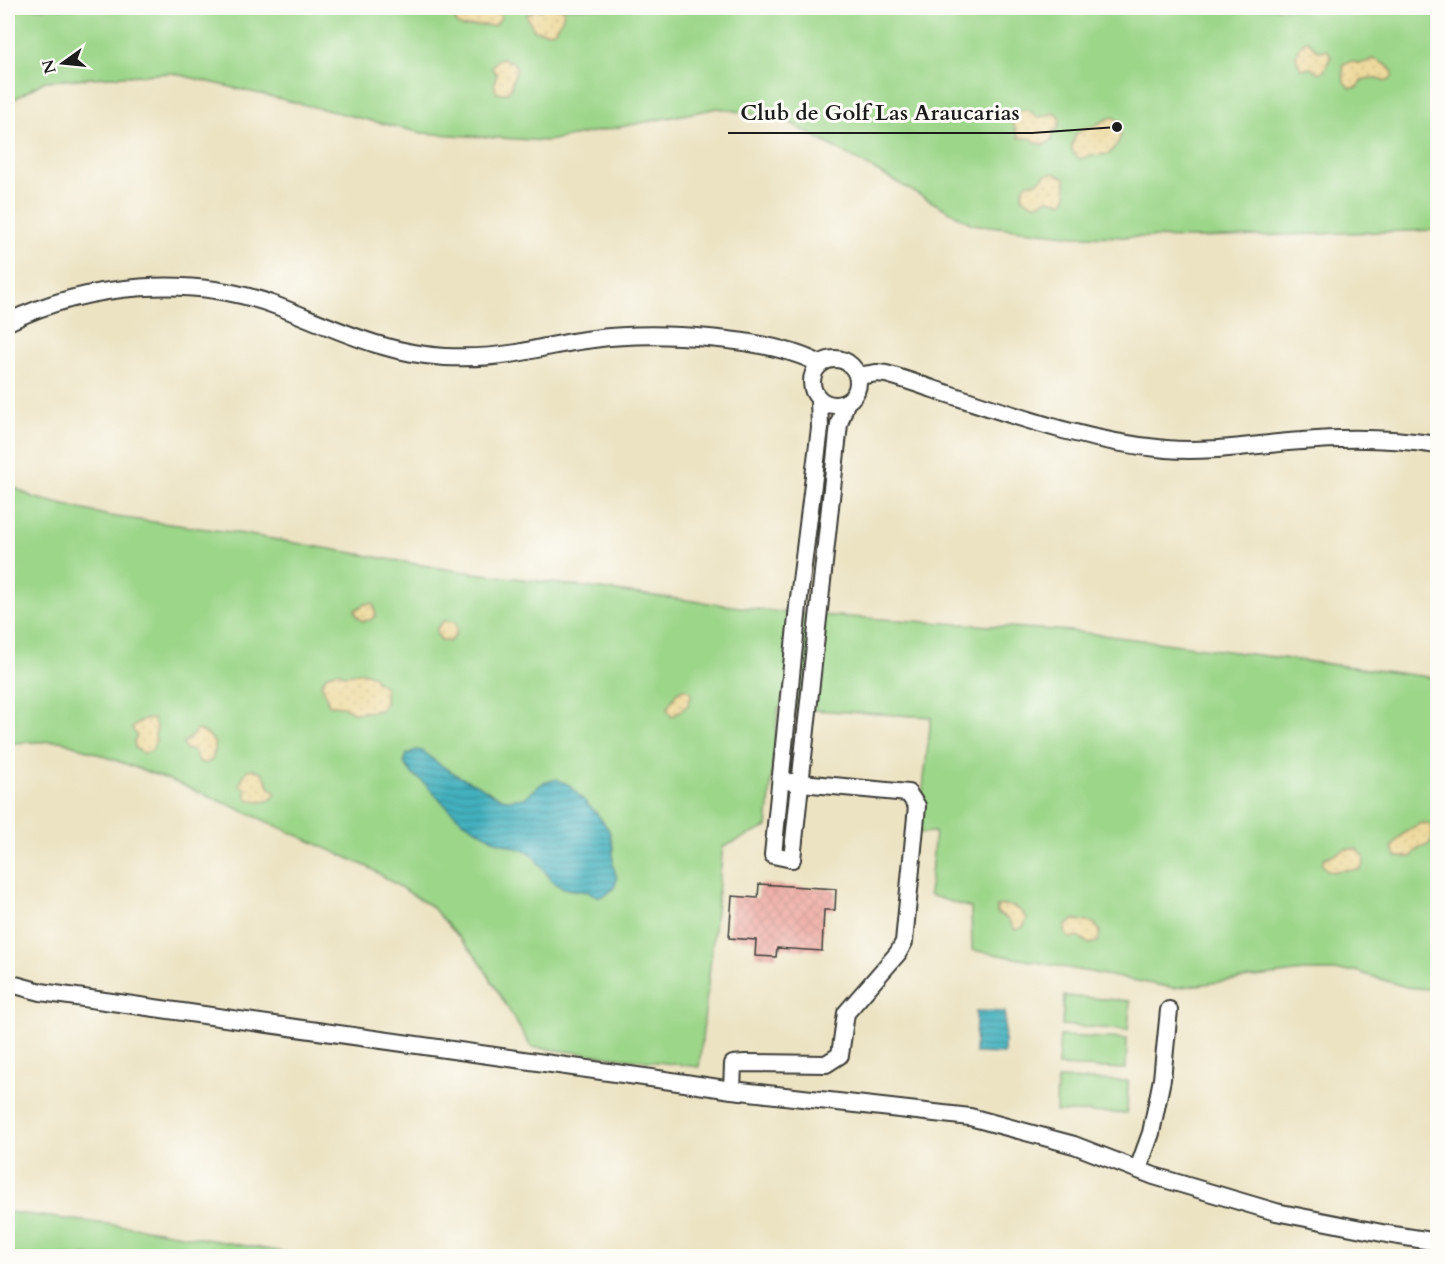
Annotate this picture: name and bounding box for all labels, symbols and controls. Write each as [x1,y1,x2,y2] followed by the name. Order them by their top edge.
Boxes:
[33,33,93,93] north arrow
[37,57,62,76] text: N
[728,93,1032,133] callout: Club de Golf Las Araucarias
[740,98,1020,128] text: Club de Golf Las Araucarias

